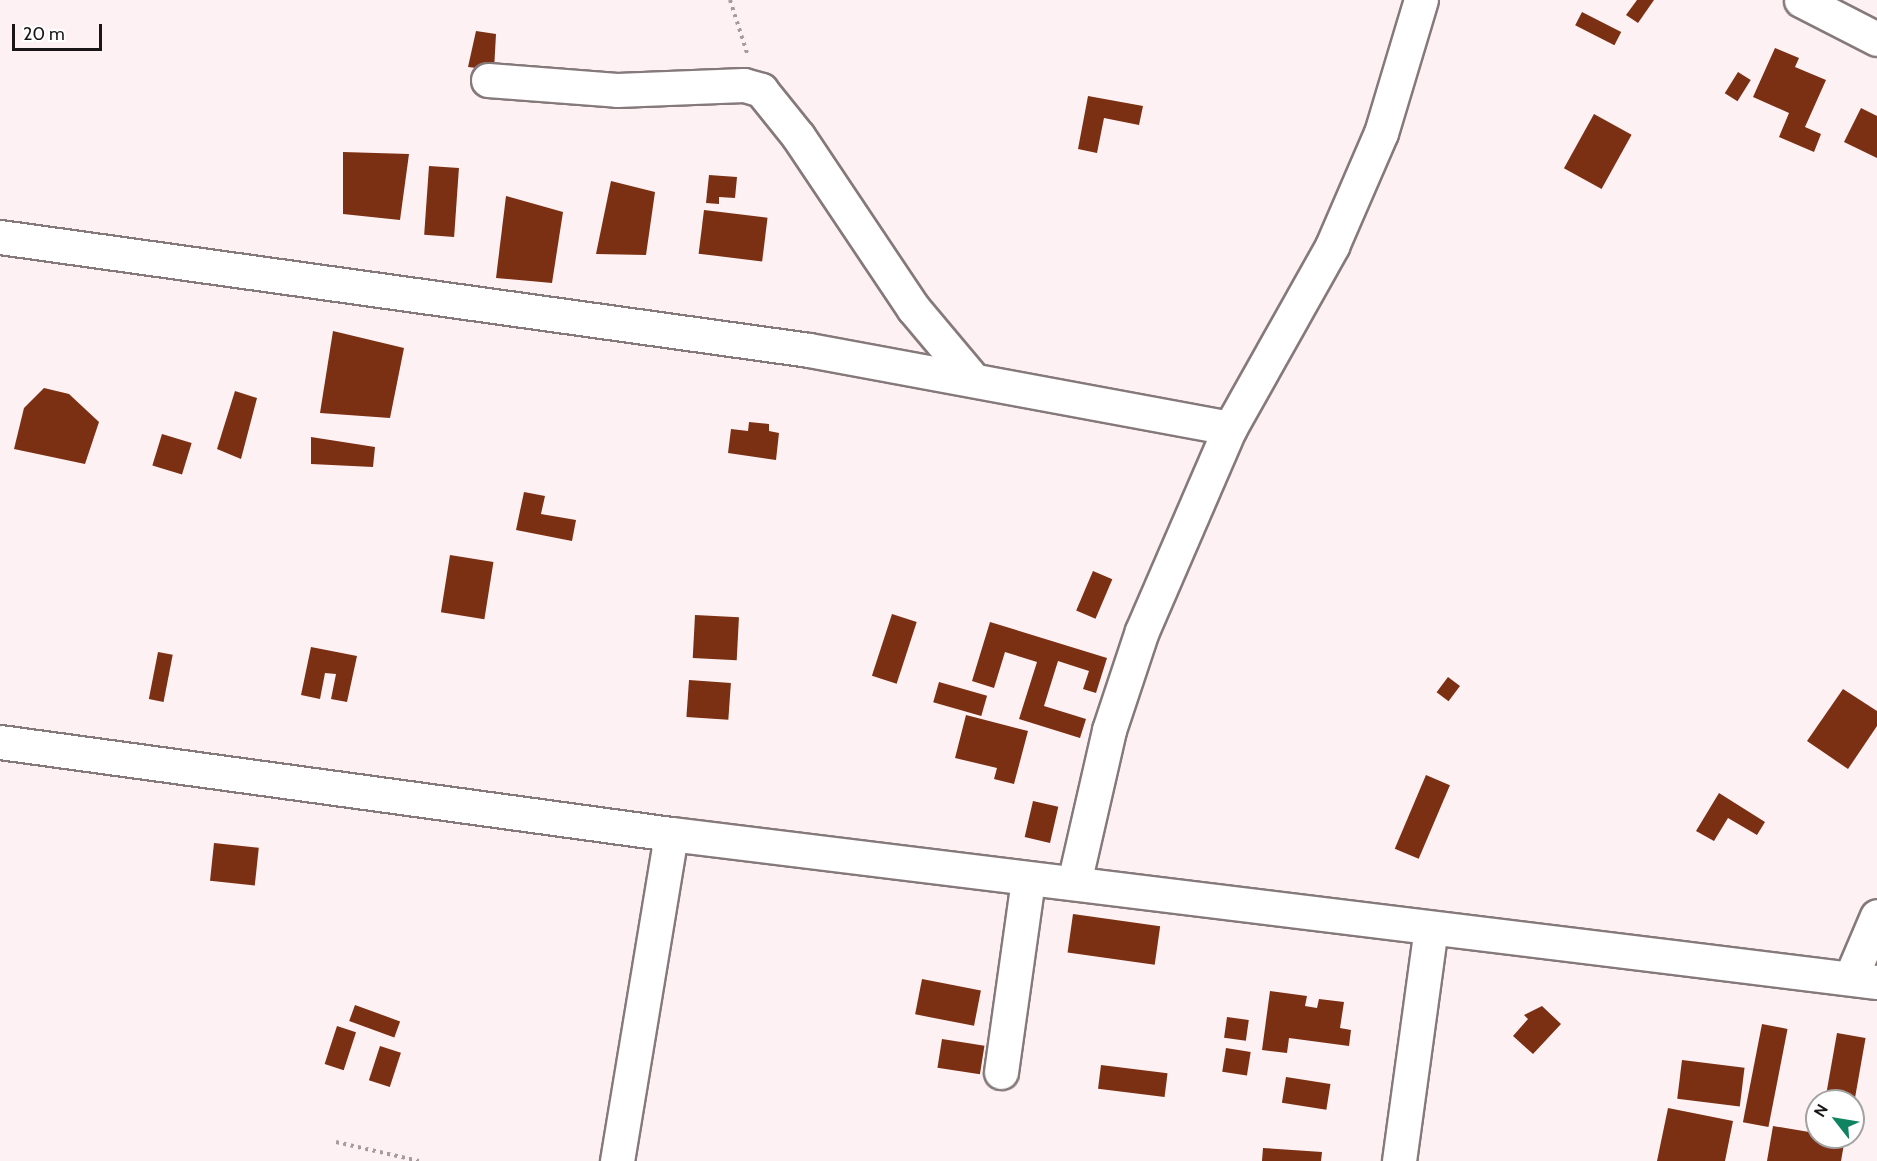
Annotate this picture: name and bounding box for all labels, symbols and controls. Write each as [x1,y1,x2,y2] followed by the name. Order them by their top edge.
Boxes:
[15,12,105,50] scale bar
[23,23,65,45] text: 20 m
[1805,1089,1865,1149] north arrow
[1810,1101,1832,1120] text: N

